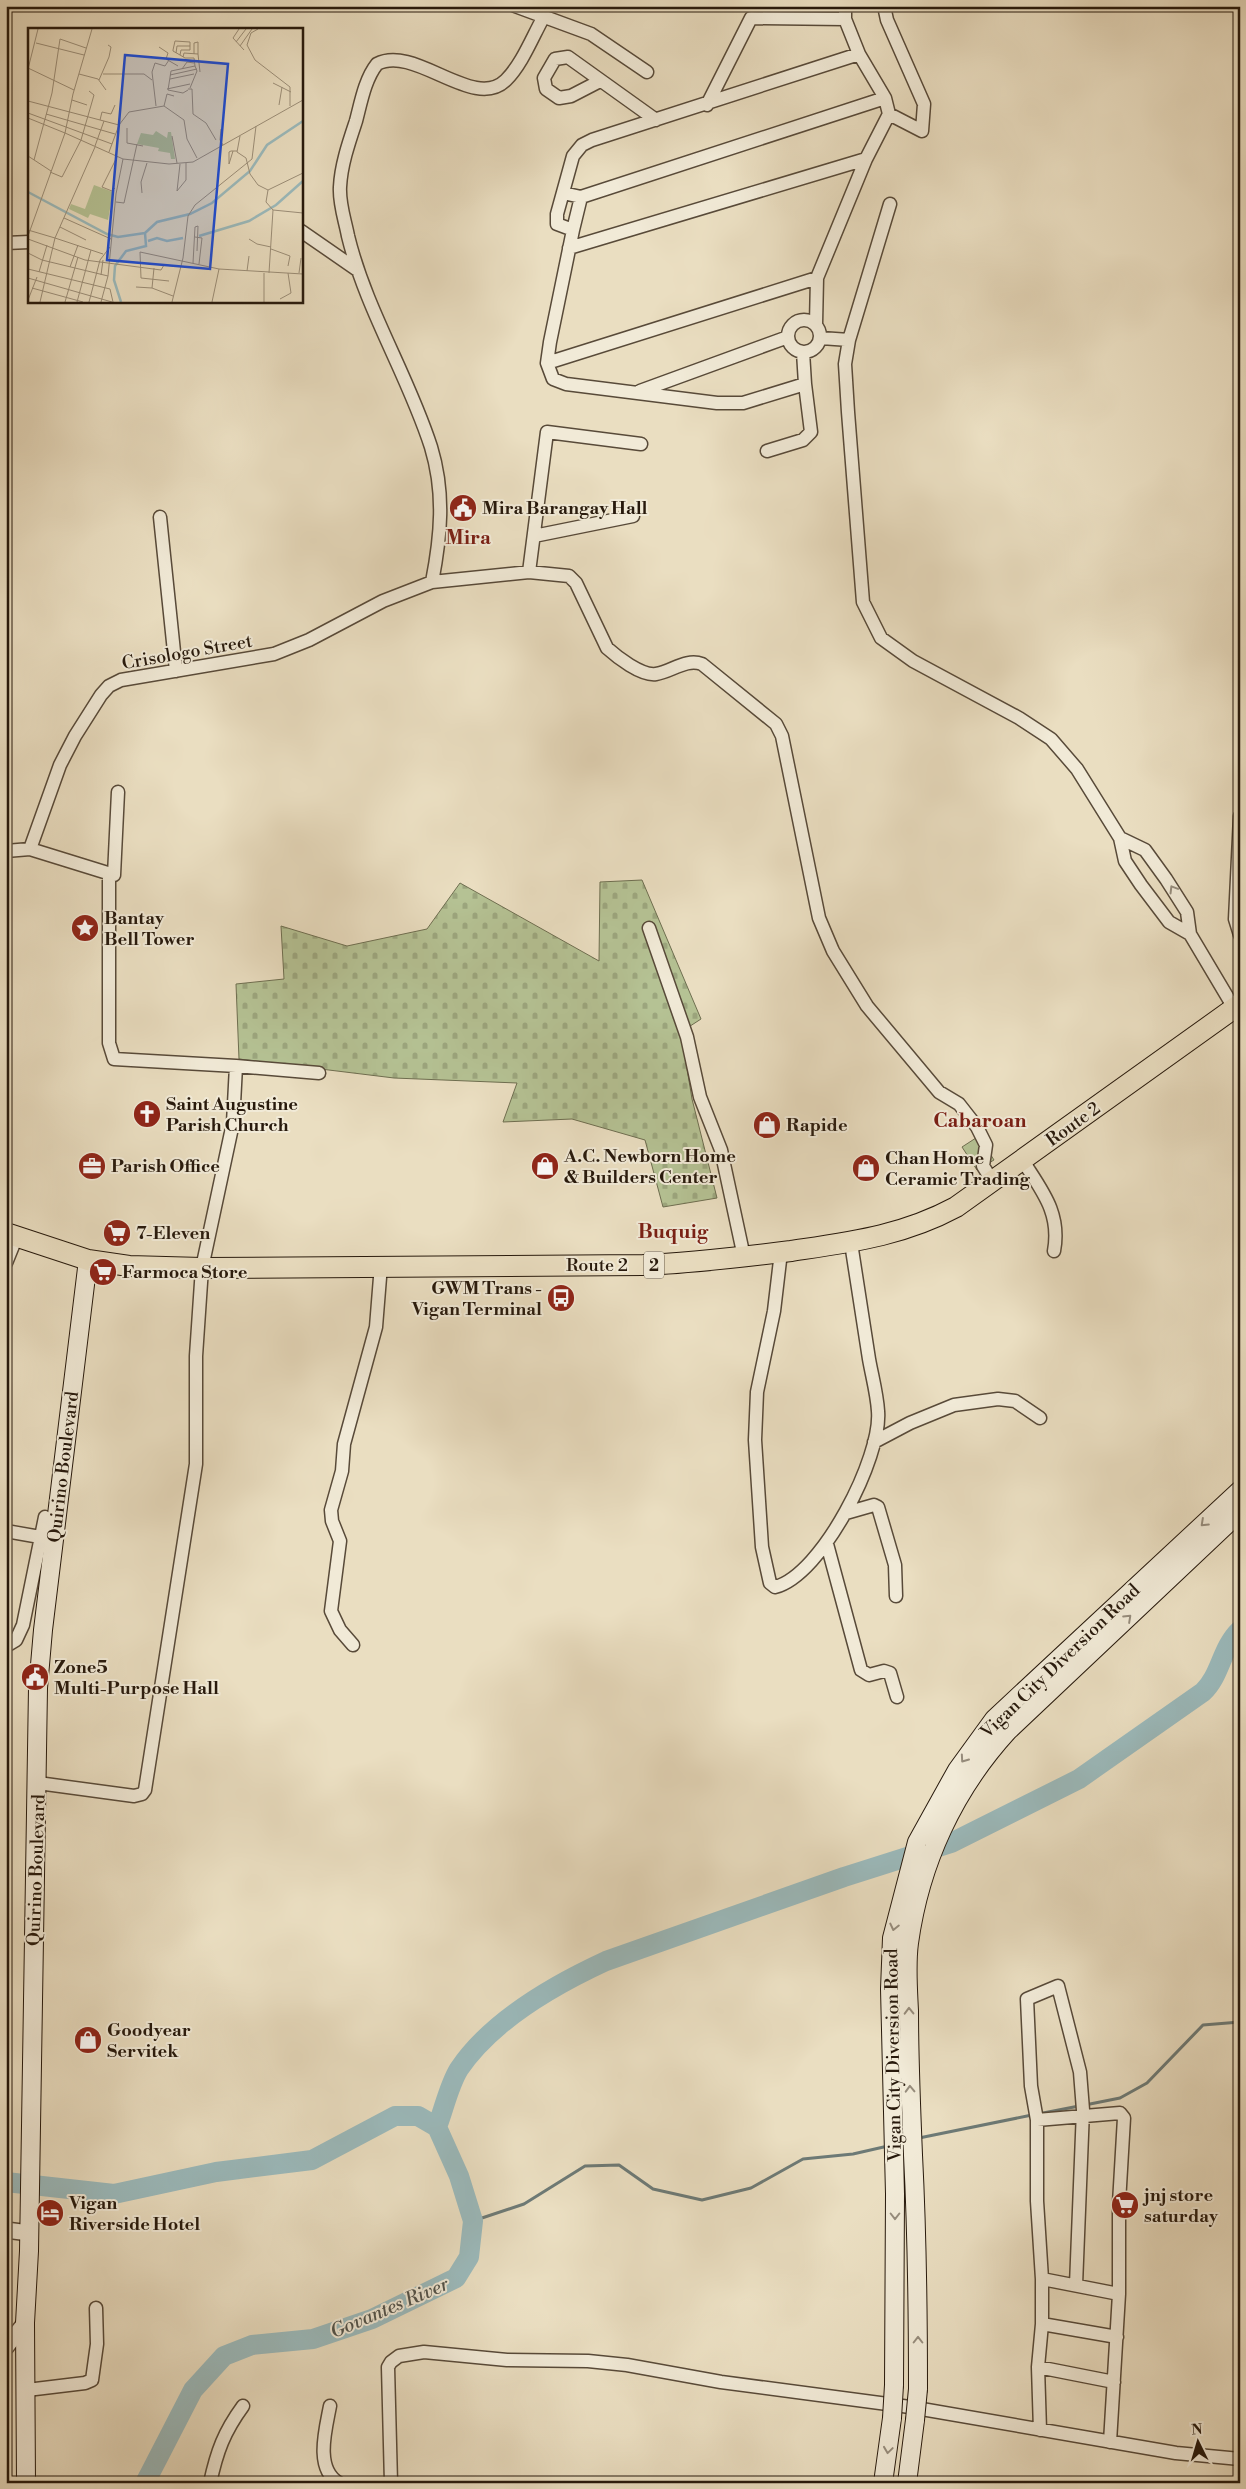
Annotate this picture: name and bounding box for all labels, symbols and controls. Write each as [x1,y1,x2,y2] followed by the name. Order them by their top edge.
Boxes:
[28,28,302,302] inset map
[448,493,478,523] public building icon: Mira Barangay Hall
[482,497,648,520] place label: Mira Barangay Hall
[445,526,491,551] district label: Mira
[120,630,255,675] street label: Crisologo Street
[1169,886,1179,895] one-way arrow
[104,907,195,951] place label: Bantay Bell Tower
[70,913,100,943] place icon: Bantay Bell Tower
[166,1093,298,1137] place label: Saint Augustine Parish Church
[1041,1097,1105,1152] street label: Route 2
[132,1099,162,1129] church icon: Saint Augustine Parish Church
[933,1109,1027,1134] district label: Cabaroan
[752,1110,782,1140] shop icon: Rapide
[786,1114,848,1137] place label: Rapide
[563,1145,736,1189] place label: A.C. Newborn Home & Builders Center
[885,1147,1031,1191] place label: Chan Home Ceramic Trading
[77,1151,107,1181] office icon: Parish Office
[530,1151,560,1181] shop icon: A.C. Newborn Home & Builders Center
[851,1153,881,1183] shop icon: Chan Home Ceramic Trading
[111,1155,220,1178] place label: Parish Office
[102,1218,132,1248] supermarket icon: 7-Eleven
[638,1220,709,1245] district label: Buquig
[136,1222,210,1245] place label: 7-Eleven
[644,1252,664,1278] road number: 2
[566,1254,628,1277] street label: Route 2
[88,1257,118,1287] supermarket icon: Farmoca Store
[122,1261,248,1284] place label: Farmoca Store
[411,1277,542,1321] place label: GWM Trans - Vigan Terminal
[546,1283,576,1313] bus stop icon: GWM Trans - Vigan Terminal
[43,1389,84,1544] street label: Quirino Boulevard
[1201,1517,1210,1526] one-way arrow
[975,1579,1146,1744] street label: Vigan City Diversion Road
[1122,1615,1131,1624] one-way arrow
[54,1656,219,1700] place label: Zone5 Multi-Purpose Hall
[20,1662,50,1692] public building icon: Zone5 Multi-Purpose Hall
[961,1754,970,1763] one-way arrow
[22,1793,51,1946] street label: Quirino Boulevard
[889,1922,900,1931] one-way arrow
[880,1947,907,2163] street label: Vigan City Diversion Road
[904,2006,914,2014] one-way arrow
[107,2019,191,2063] place label: Goodyear Servitek
[73,2025,103,2055] shop icon: Goodyear Servitek
[905,2085,916,2093] one-way arrow
[1142,2184,1219,2228] place label: jnj store saturday
[1110,2190,1140,2220] supermarket icon: jnj store saturday
[68,2192,200,2236] place label: Vigan Riverside Hotel
[35,2198,65,2228] hotel icon: Vigan Riverside Hotel
[890,2212,900,2220] one-way arrow
[326,2272,453,2344] water label: Govantes River
[913,2336,923,2344] one-way arrow
[1174,2416,1224,2466] north arrow
[1191,2421,1203,2439] text: N
[883,2446,893,2455] one-way arrow

